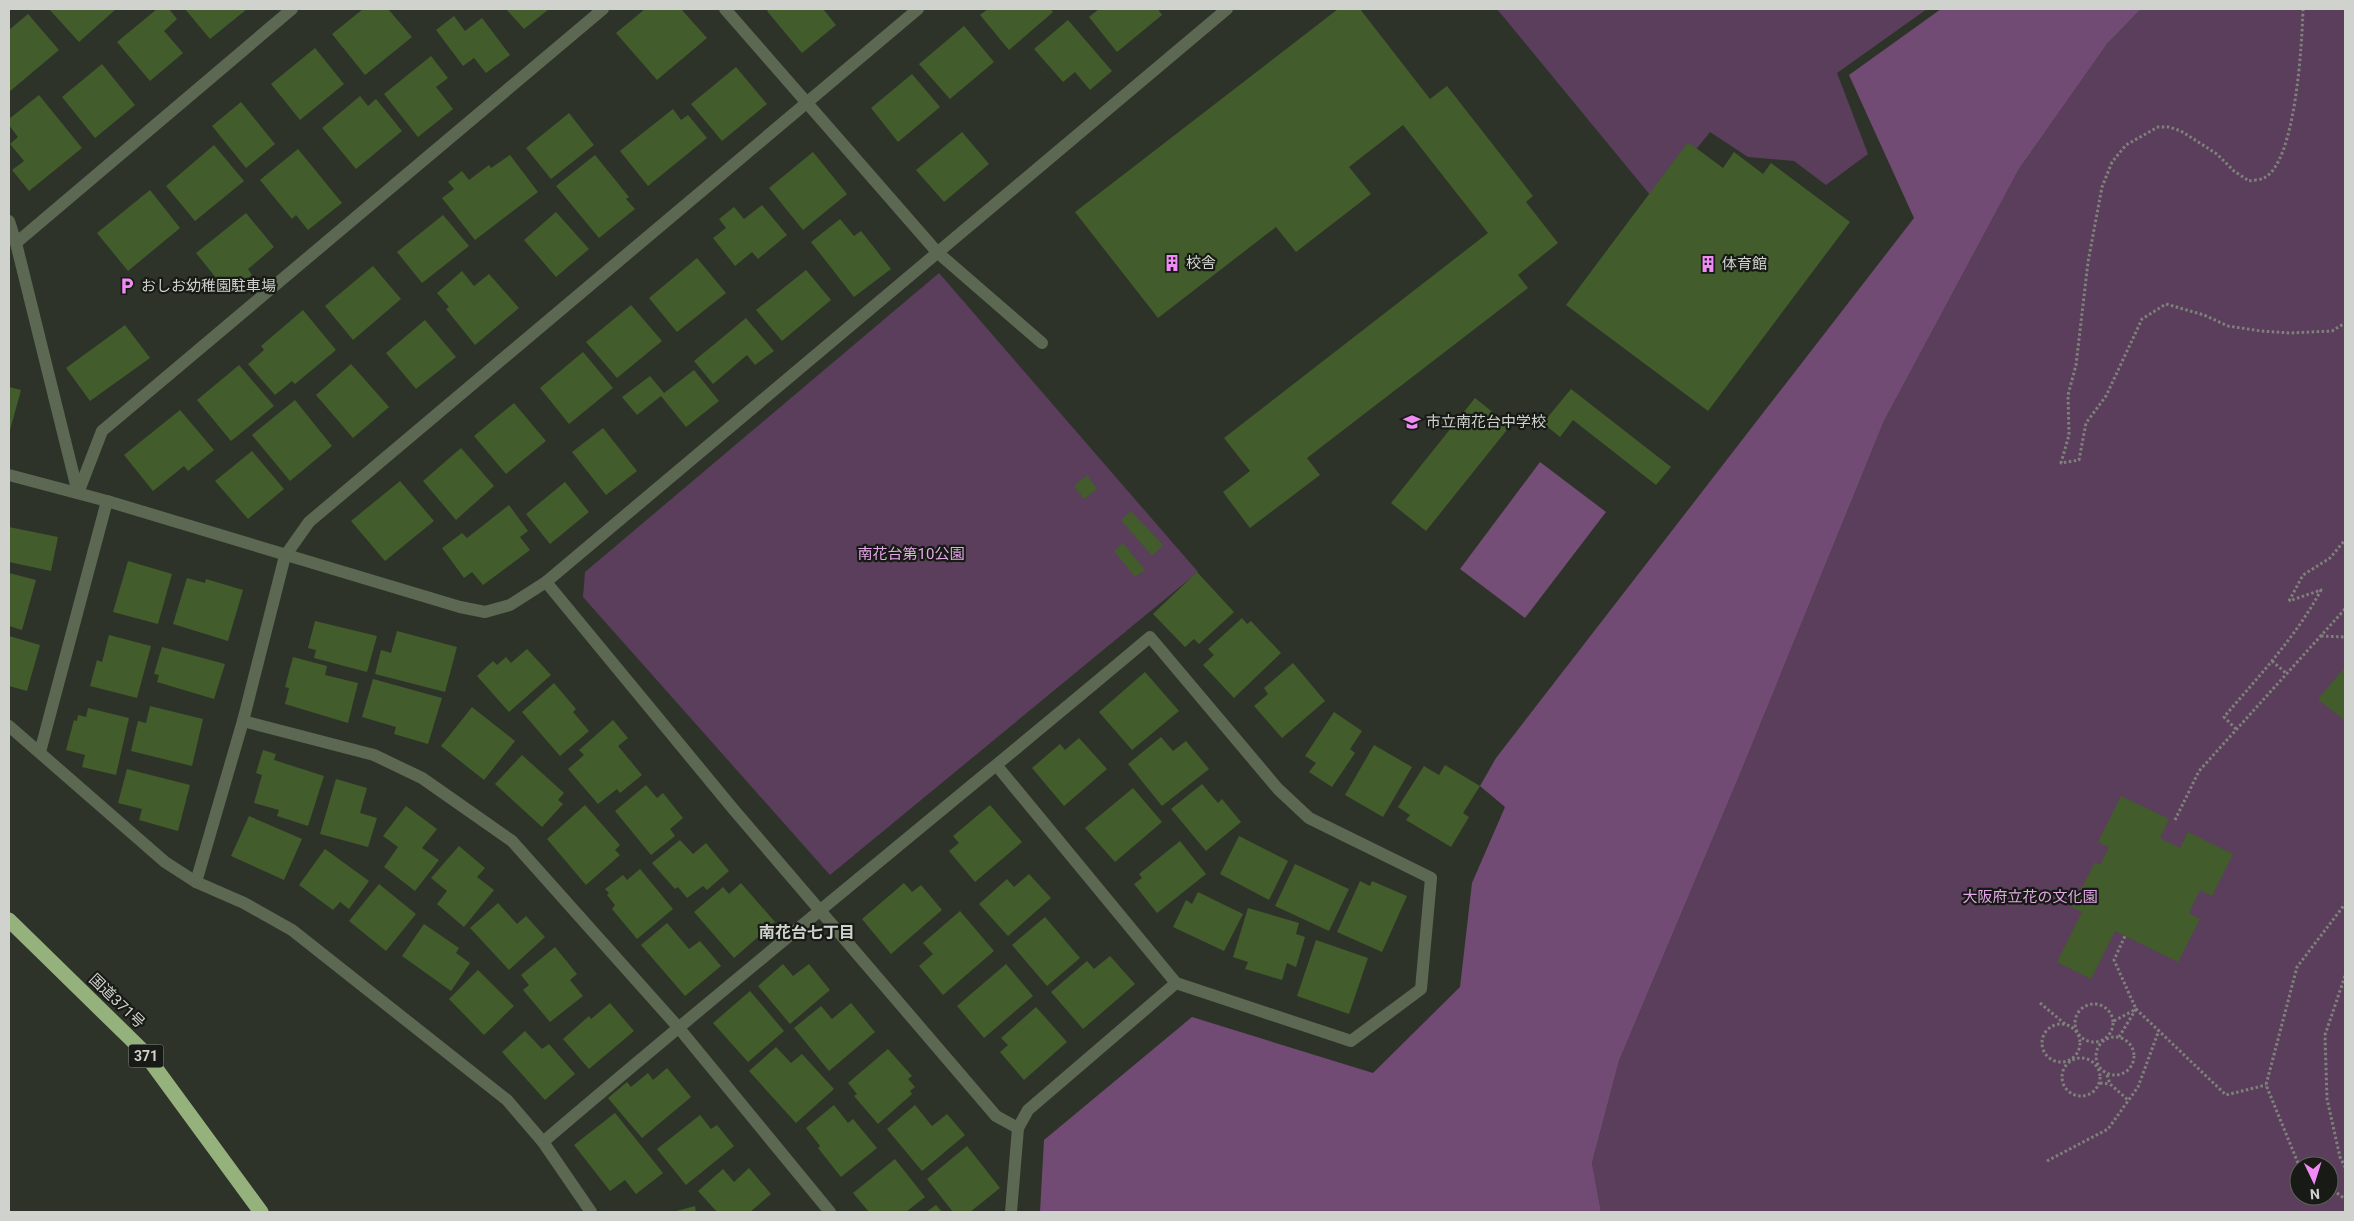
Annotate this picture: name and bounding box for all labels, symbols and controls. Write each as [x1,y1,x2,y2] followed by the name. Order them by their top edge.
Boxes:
[1162,253,1182,273] building icon: 校舎
[1186,254,1216,272] place label: 校舎
[1698,254,1718,274] building icon: 体育館
[1722,255,1767,273] place label: 体育館
[117,276,137,296] parking icon: おしお幼稚園駐車場
[141,277,276,295] place label: おしお幼稚園駐車場
[1402,412,1422,432] school or university icon: 市立南花台中学校
[1426,413,1546,431] place label: 市立南花台中学校
[858,545,964,563] park label: 南花台第10公園
[1962,888,2098,906] park label: 大阪府立花の文化園
[759,923,855,942] district label: 南花台七丁目
[85,970,149,1032] street label: 国道371号
[128,1044,164,1068] road number: 371
[2289,1156,2339,1206] north arrow
[2309,1186,2320,1202] text: N

